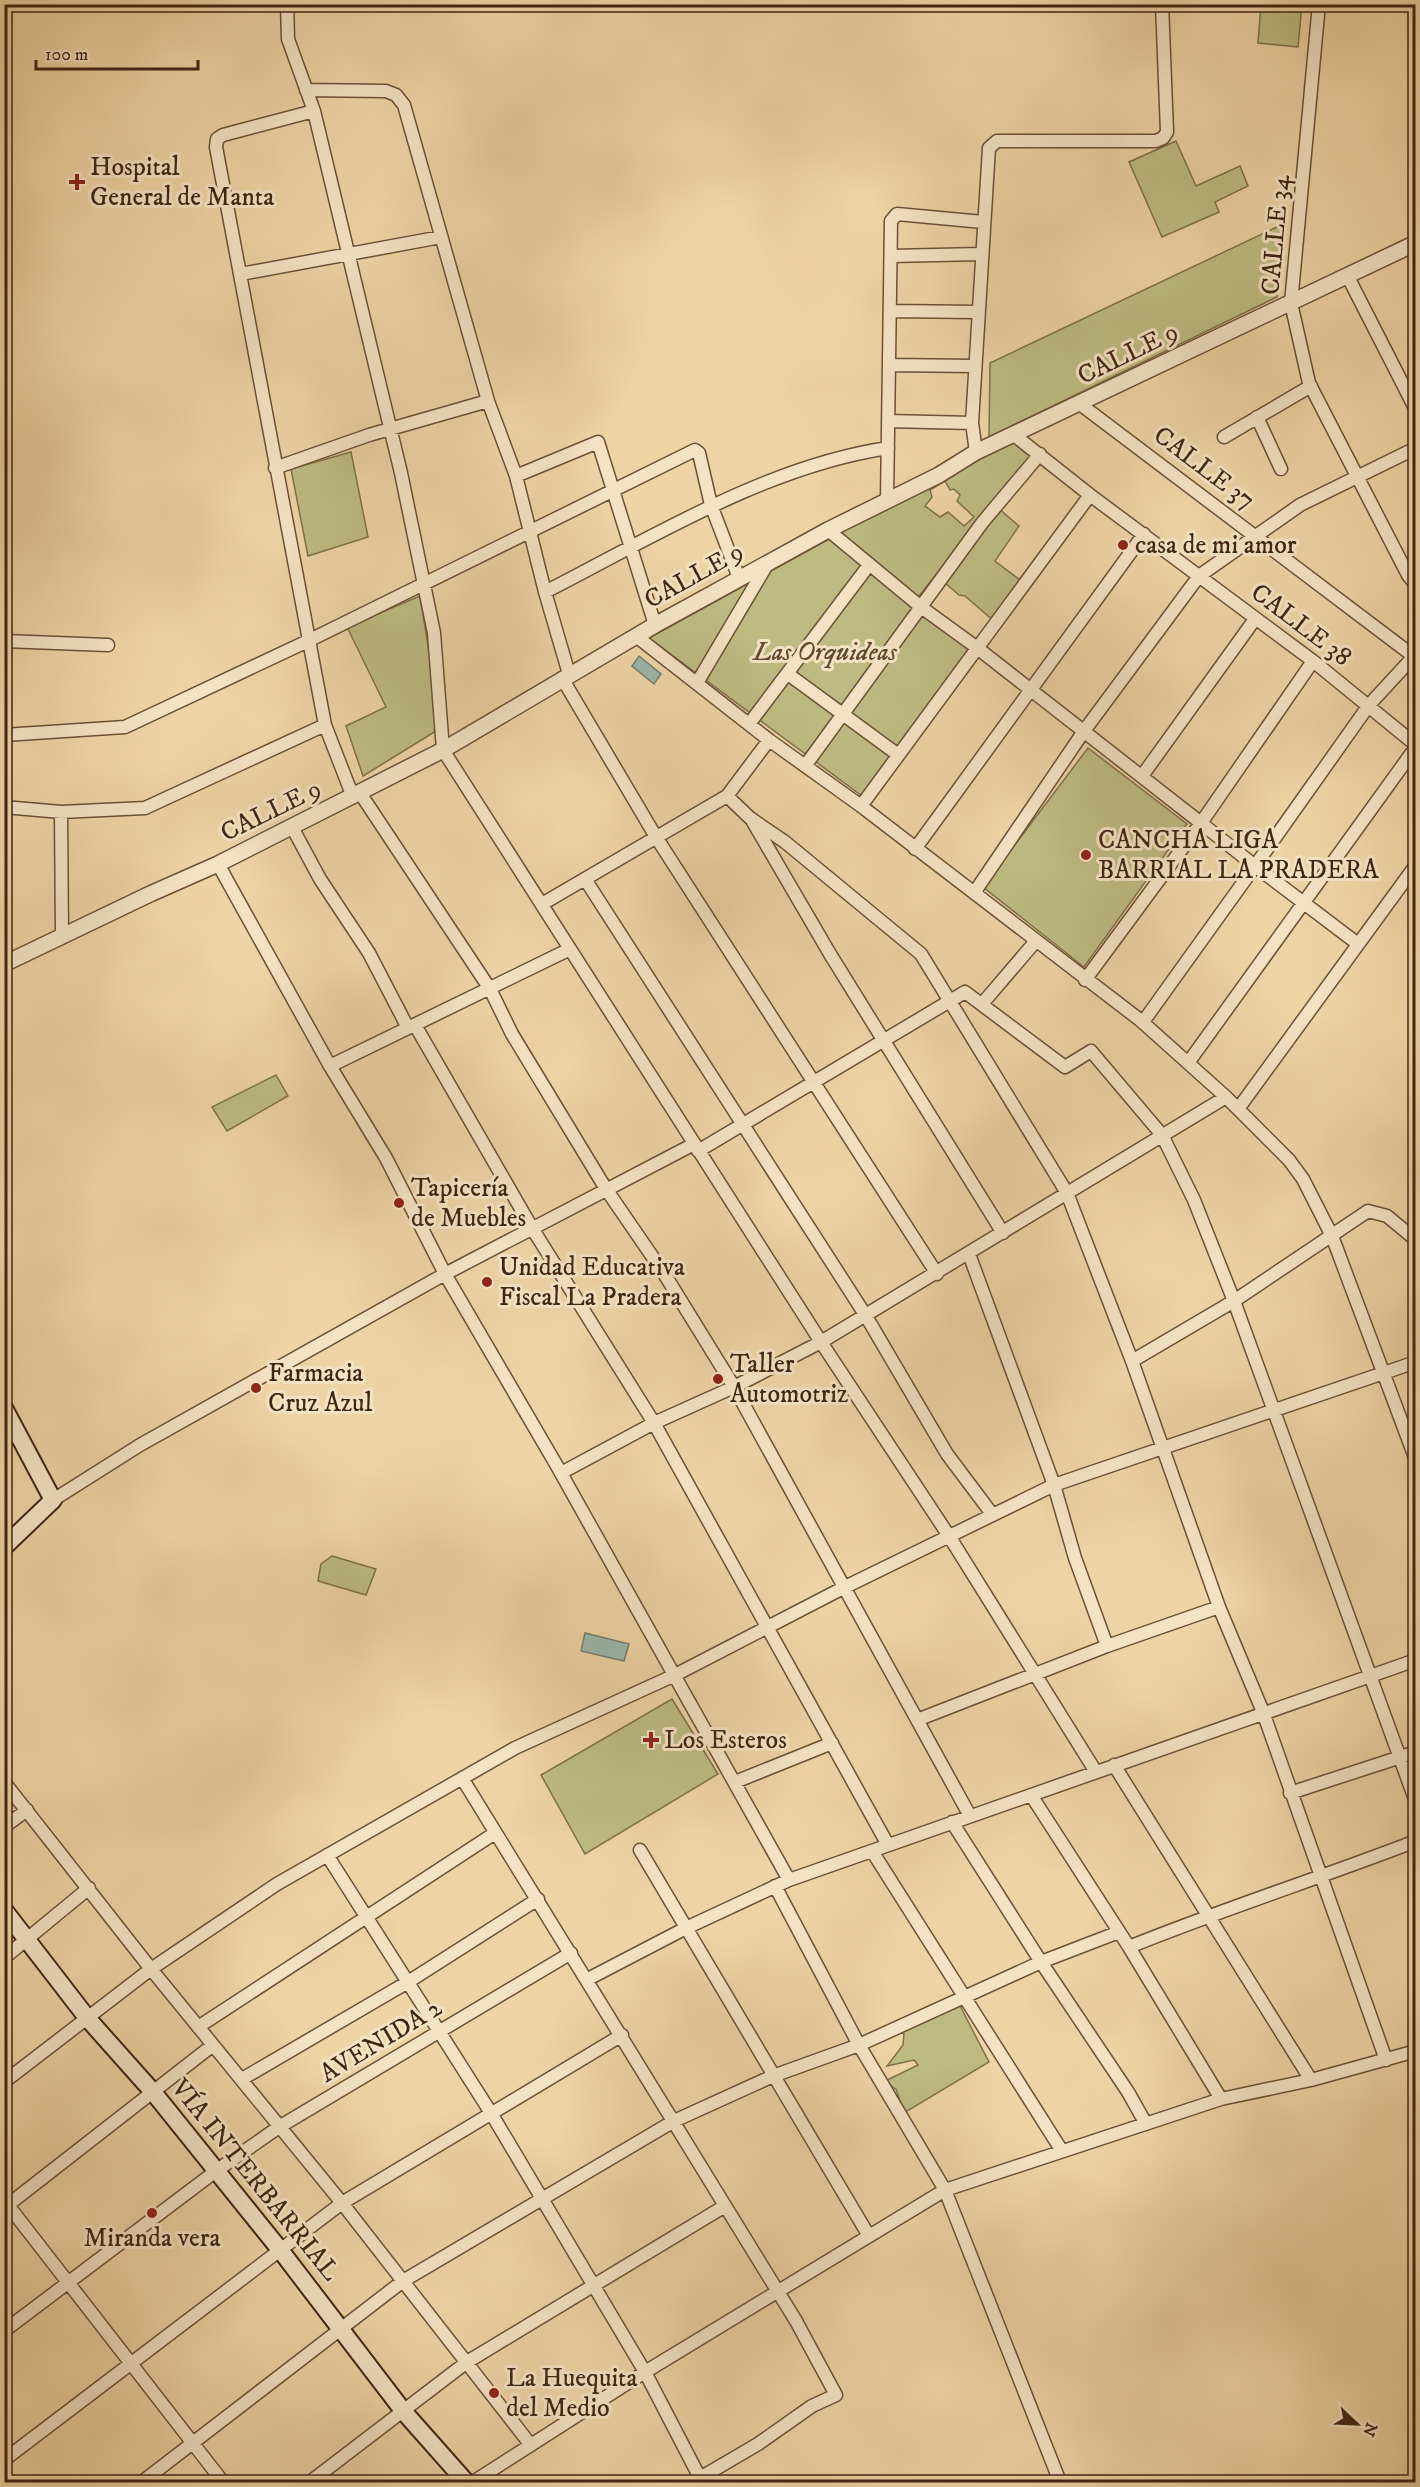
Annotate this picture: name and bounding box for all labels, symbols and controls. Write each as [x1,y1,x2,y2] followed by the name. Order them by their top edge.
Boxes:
[36,33,198,71] scale bar
[45,44,88,66] text: 100 m
[90,151,274,214] place label: Hospital General de Manta
[68,173,86,191] marker: Hospital General de Manta
[1254,173,1298,296] street label: CALLE 34
[1072,315,1184,393] street label: CALLE 9
[1147,419,1261,517] street label: CALLE 37
[1135,529,1297,562] place label: casa de mi amor
[639,535,749,617] street label: CALLE 9
[1116,538,1130,552] marker: casa de mi amor
[1244,576,1358,674] street label: CALLE 38
[751,636,898,669] park label: Las Orquideas
[215,772,327,850] street label: CALLE 9
[1098,824,1379,887] place label: CANCHA LIGA BARRIAL LA PRADERA
[1079,848,1093,862] marker: CANCHA LIGA BARRIAL LA PRADERA
[411,1172,526,1235] place label: Tapicería de Muebles
[392,1196,406,1210] marker: Tapicería de Muebles
[499,1251,685,1314] place label: Unidad Educativa Fiscal La Pradera
[480,1275,494,1289] marker: Unidad Educativa Fiscal La Pradera
[730,1348,848,1411] place label: Taller Automotriz
[268,1357,373,1420] place label: Farmacia Cruz Azul
[711,1372,725,1386] marker: Taller Automotriz
[249,1381,263,1395] marker: Farmacia Cruz Azul
[664,1724,787,1757] place label: Los Esteros
[642,1731,660,1749] marker: Los Esteros
[314,1992,448,2090] street label: AVENIDA 2
[163,2071,348,2288] street label: VÍA INTERBARRIAL
[145,2206,159,2220] marker: Miranda vera
[83,2222,221,2255] place label: Miranda vera
[506,2362,638,2425] place label: La Huequita del Medio
[487,2386,501,2400] marker: La Huequita del Medio
[1327,2394,1387,2454] north arrow
[1358,2420,1382,2439] text: N

